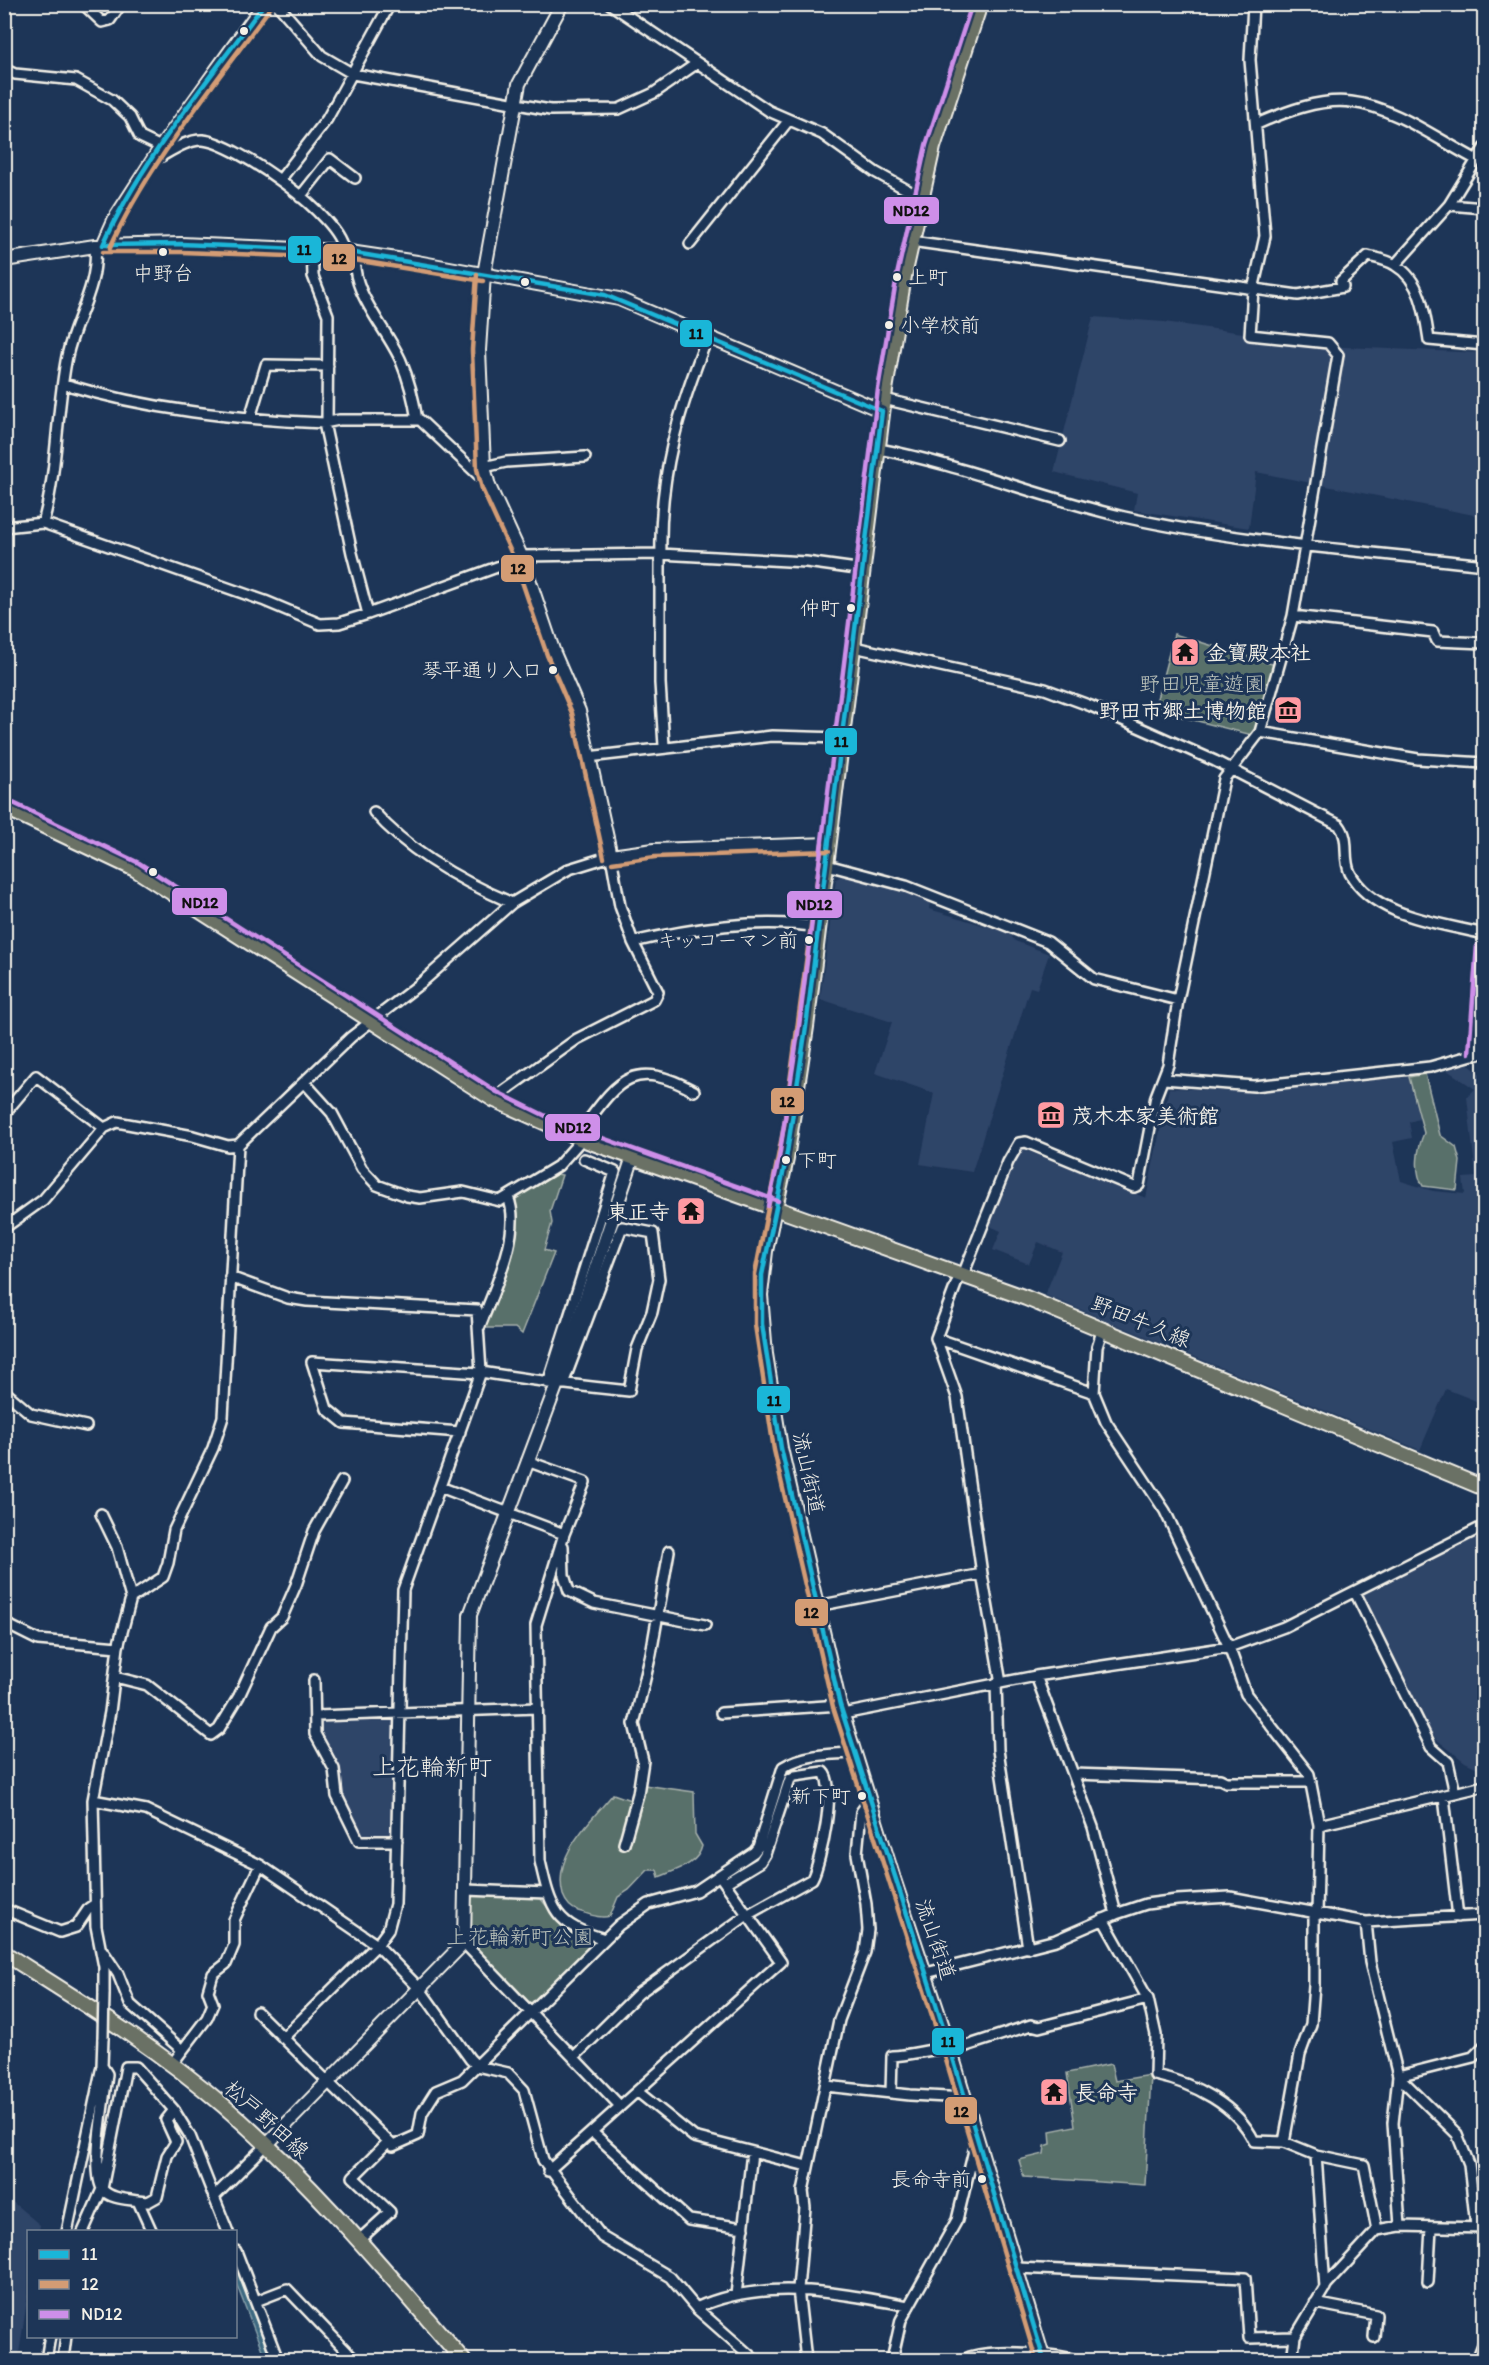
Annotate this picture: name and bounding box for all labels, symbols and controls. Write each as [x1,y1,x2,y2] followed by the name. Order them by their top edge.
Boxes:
[238,25,250,37] unlabelled marker
[883,196,940,225] line badge: ND12
[893,201,930,220] text: ND12
[287,235,322,264] line badge: 11
[297,240,312,259] text: 11
[322,243,356,272] line badge: 12
[157,246,169,258] marker: 中野台
[331,249,348,268] text: 12
[133,261,193,285] place label: 中野台
[908,265,948,289] place label: 上町
[891,271,903,283] marker: 上町
[519,276,531,288] unlabelled marker
[900,313,980,337] place label: 小学校前
[679,319,713,348] line badge: 11
[883,319,895,331] marker: 小学校前
[689,324,704,343] text: 11
[500,554,535,583] line badge: 12
[510,559,527,578] text: 12
[800,596,840,620] place label: 仲町
[845,602,857,614] marker: 仲町
[1169,636,1201,668] temple icon: 金寶殿本社
[1206,640,1311,665] place label: 金寶殿本社
[422,658,542,682] place label: 琴平通り入口
[547,664,559,676] marker: 琴平通り入口
[1139,671,1265,696] park label: 野田児童遊園
[1272,694,1304,726] museum icon: 野田市郷土博物館
[1099,698,1267,723] place label: 野田市郷土博物館
[824,727,858,756] line badge: 11
[834,732,849,751] text: 11
[147,866,159,878] unlabelled marker
[171,887,228,916] line badge: ND12
[786,890,843,919] line badge: ND12
[182,893,219,912] text: ND12
[796,895,833,914] text: ND12
[658,928,798,952] place label: キッコーマン前
[803,934,815,946] marker: キッコーマン前
[770,1087,805,1115] line badge: 12
[779,1092,796,1111] text: 12
[1035,1099,1067,1131] museum icon: 茂木本家美術館
[1072,1103,1219,1128] place label: 茂木本家美術館
[544,1113,601,1142] line badge: ND12
[555,1118,592,1137] text: ND12
[797,1148,837,1172] place label: 下町
[780,1154,792,1166] marker: 下町
[675,1195,707,1227] temple icon: 東正寺
[607,1199,670,1224] place label: 東正寺
[1088,1290,1194,1352] street label: 野田牛久線
[756,1385,791,1414] line badge: 11
[767,1391,782,1410] text: 11
[788,1429,830,1517] street label: 流山街道
[794,1598,829,1627] line badge: 12
[803,1603,820,1622] text: 12
[372,1752,492,1781] district label: 上花輪新町
[791,1784,851,1808] place label: 新下町
[856,1790,868,1802] marker: 新下町
[911,1895,961,1983] street label: 流山街道
[447,1924,594,1949] park label: 上花輪新町公園
[931,2027,965,2056] line badge: 11
[941,2032,956,2051] text: 11
[220,2075,314,2163] street label: 松戸野田線
[1038,2076,1070,2108] temple icon: 長命寺
[1075,2080,1138,2105] place label: 長命寺
[944,2096,978,2125] line badge: 12
[953,2102,970,2121] text: 12
[891,2167,971,2191] place label: 長命寺前
[976,2173,988,2185] marker: 長命寺前
[27,2230,237,2338] legend
[81,2243,98,2265] text: 11
[81,2273,99,2295] text: 12
[81,2303,123,2325] text: ND12

